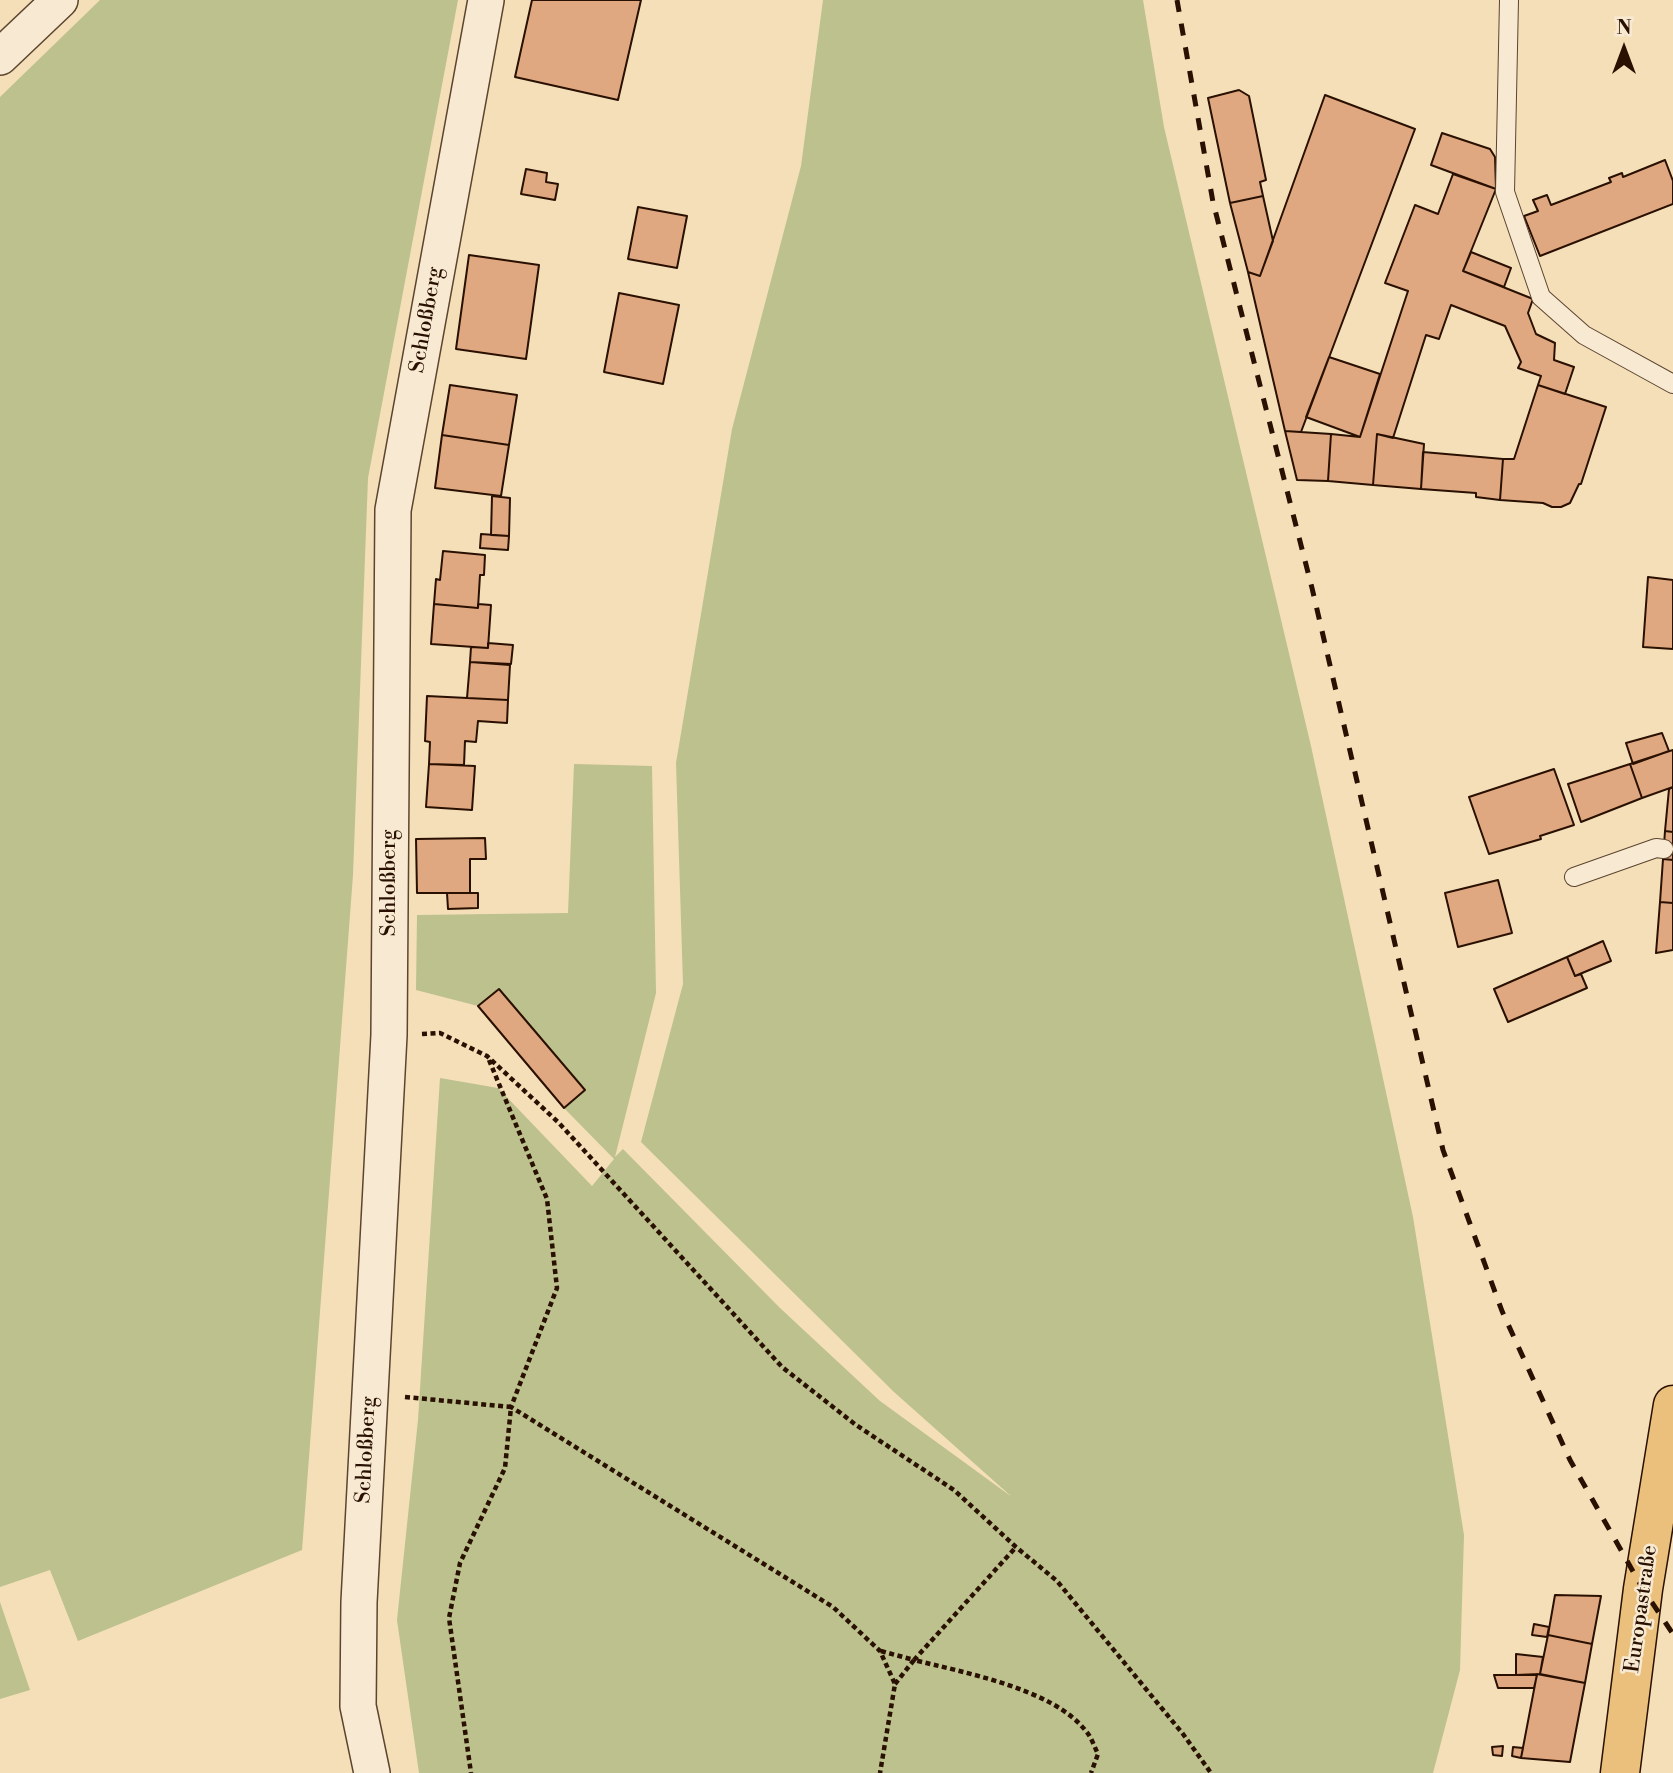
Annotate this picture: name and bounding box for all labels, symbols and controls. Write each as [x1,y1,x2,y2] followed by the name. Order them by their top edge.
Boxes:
[1589,14,1659,84] north arrow
[1616,16,1632,40] text: N
[405,265,449,375] street label: Schloßberg
[377,829,403,937] street label: Schloßberg
[352,1396,382,1504] street label: Schloßberg
[1621,1544,1663,1674] street label: Europastraße

